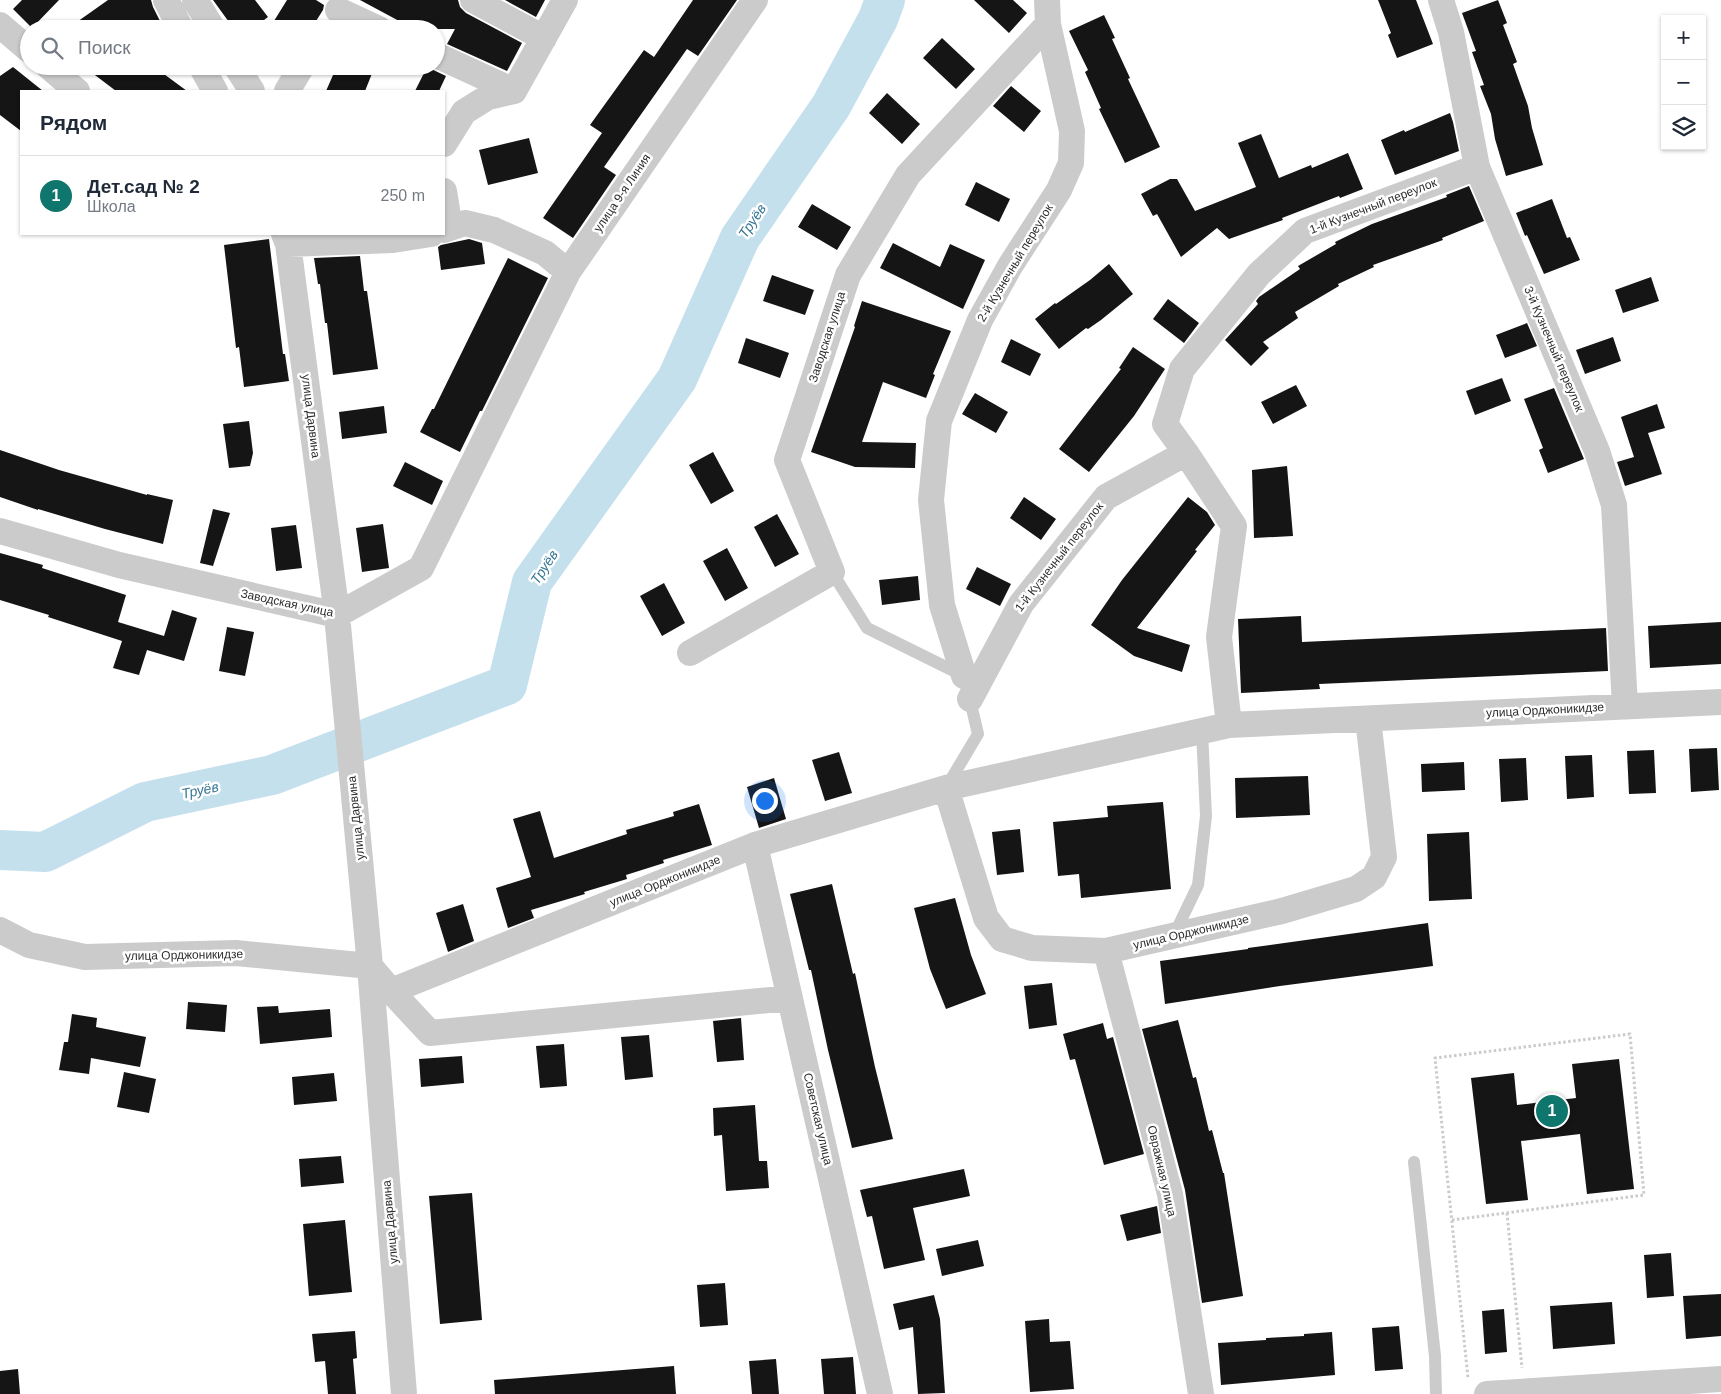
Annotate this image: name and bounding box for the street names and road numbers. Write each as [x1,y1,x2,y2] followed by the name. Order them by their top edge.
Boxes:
[591,151,653,235] street label: улица 9-я Линия
[1308,175,1439,237] street label: 1-й Кузнечный переулок
[974,201,1056,324] street label: 2-й Кузнечный переулок
[1521,284,1587,414] street label: 3-й Кузнечный переулок
[806,290,848,384] street label: Заводская улица
[299,373,323,459] street label: улица Дарвина
[1012,499,1106,614] street label: 1-й Кузнечный переулок
[239,586,335,620] street label: Заводская улица
[1486,700,1605,720] street label: улица Орджоникидзе
[345,775,367,861] street label: улица Дарвина
[608,852,723,910] street label: улица Орджоникидзе
[1132,912,1250,952] street label: улица Орджоникидзе
[125,947,243,963] street label: улица Орджоникидзе
[801,1072,835,1167] street label: Советская улица
[1145,1124,1179,1218] street label: Овражная улица
[379,1179,401,1265] street label: улица Дарвина

